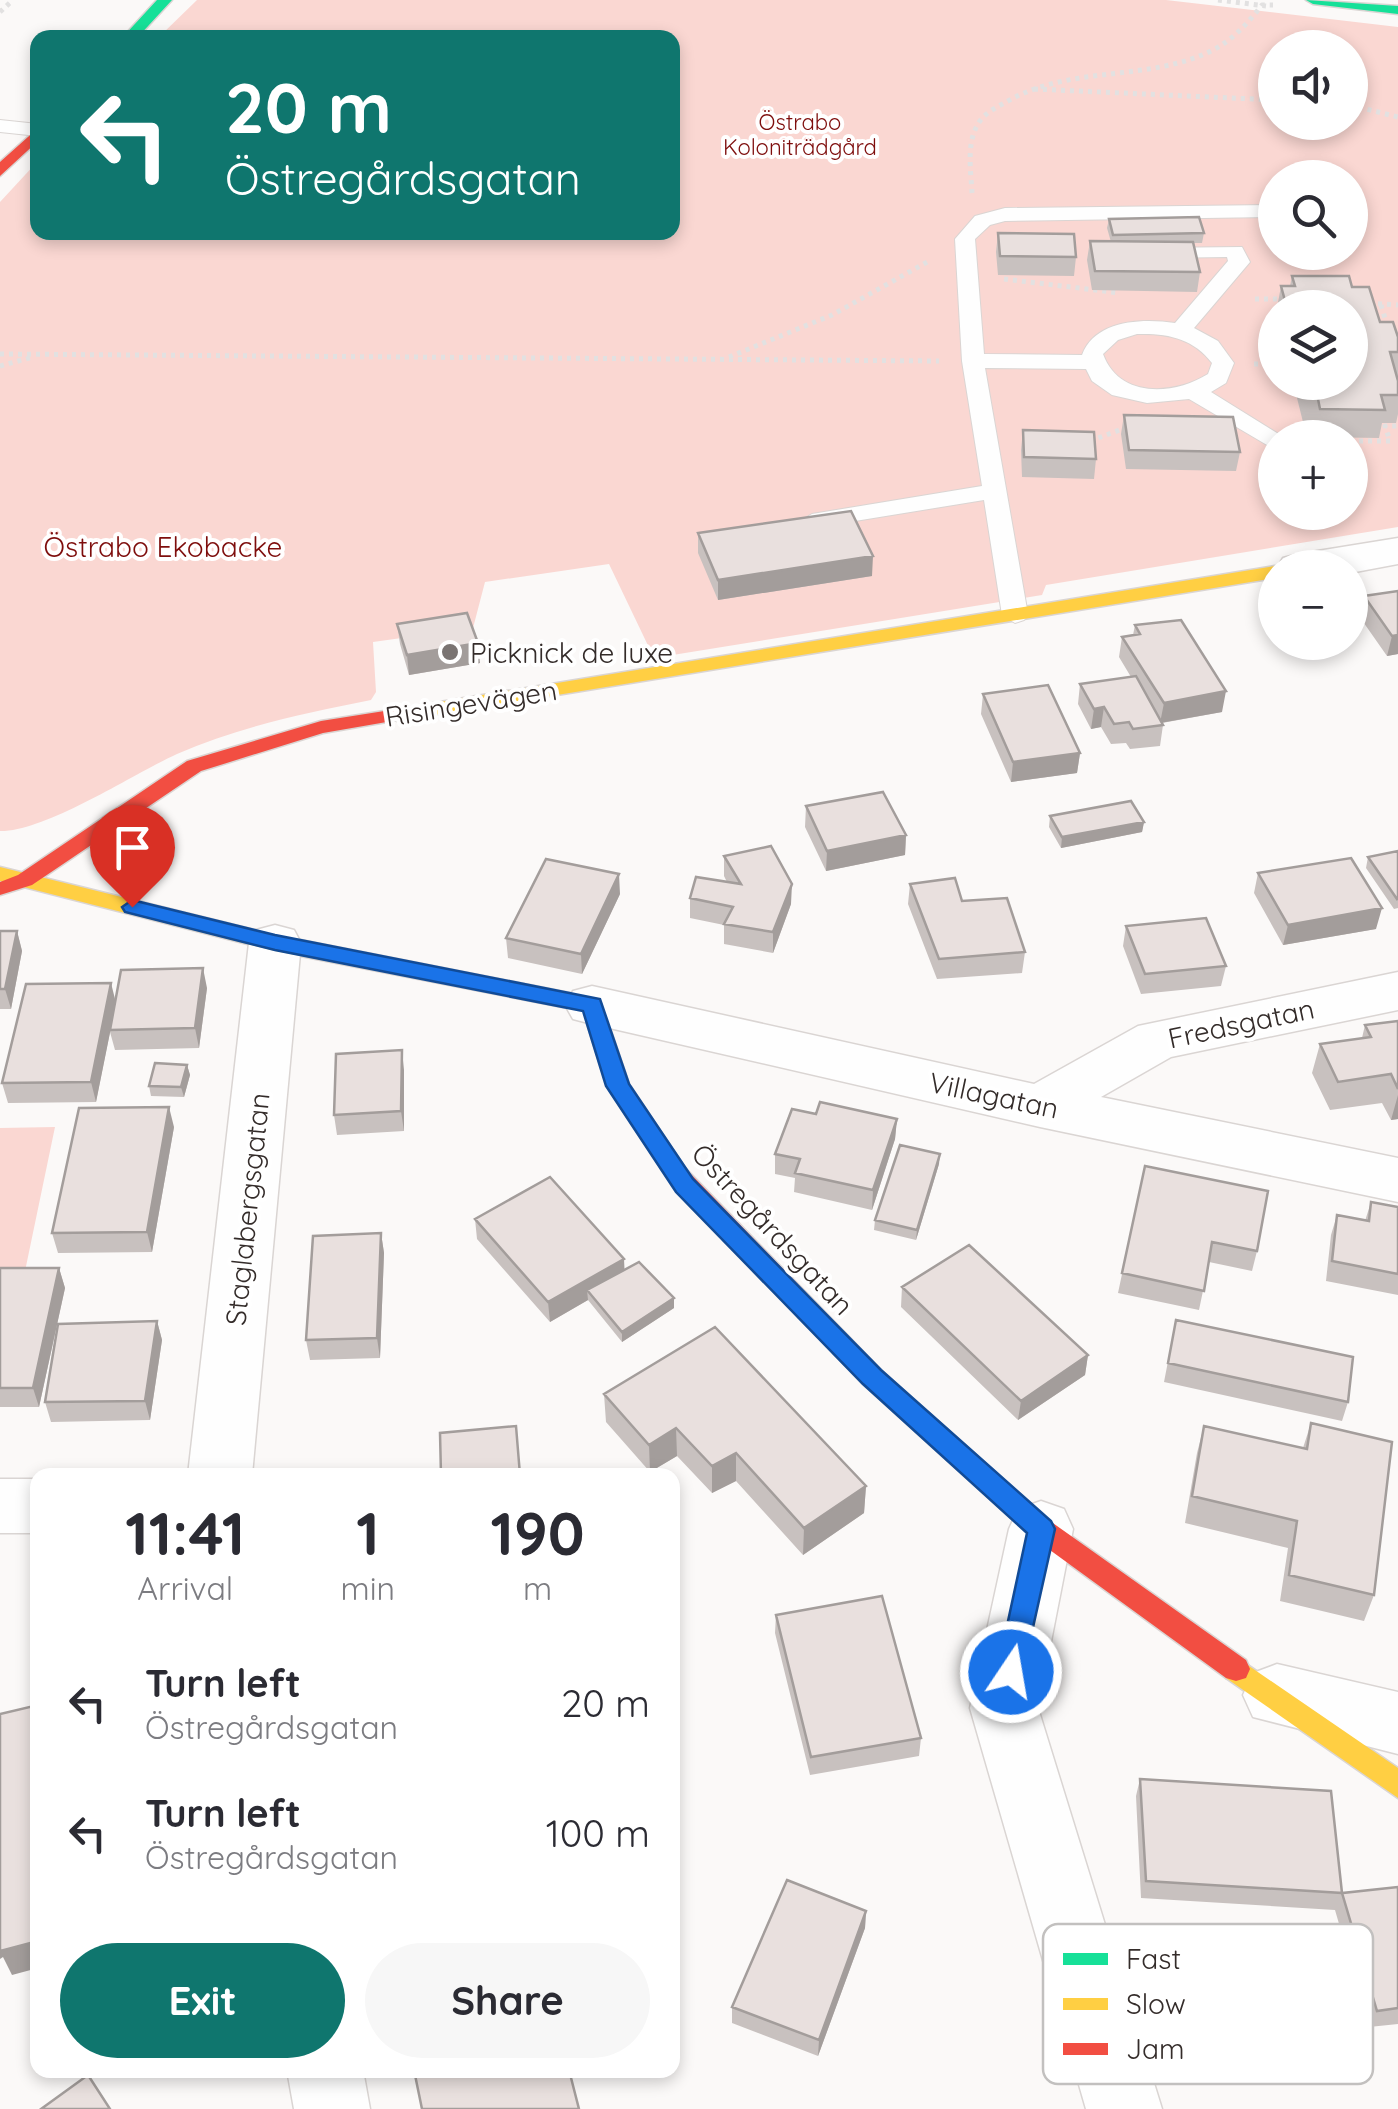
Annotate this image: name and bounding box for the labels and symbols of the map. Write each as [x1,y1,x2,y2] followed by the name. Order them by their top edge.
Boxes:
[723,108,877,161] park label: Östrabo Koloniträdgård
[44,529,282,564] park label: Östrabo Ekobacke
[470,635,673,670] place label: Picknick de luxe
[439,641,461,663] marker: Picknick de luxe
[383,672,559,734] street label: Risingevägen
[90,805,175,908] pin
[1165,990,1317,1056] street label: Fredsgatan
[926,1064,1062,1126] street label: Villagatan
[217,1091,277,1327] street label: Staglabergsgatan
[685,1136,861,1322] street label: Östregårdsgatan
[959,1620,1063,1724] position arrow
[1043,1924,1373,2084] legend
[1126,1941,1181,1976] text: Fast
[1126,1986,1186,2021] text: Slow
[1126,2031,1185,2066] text: Jam

